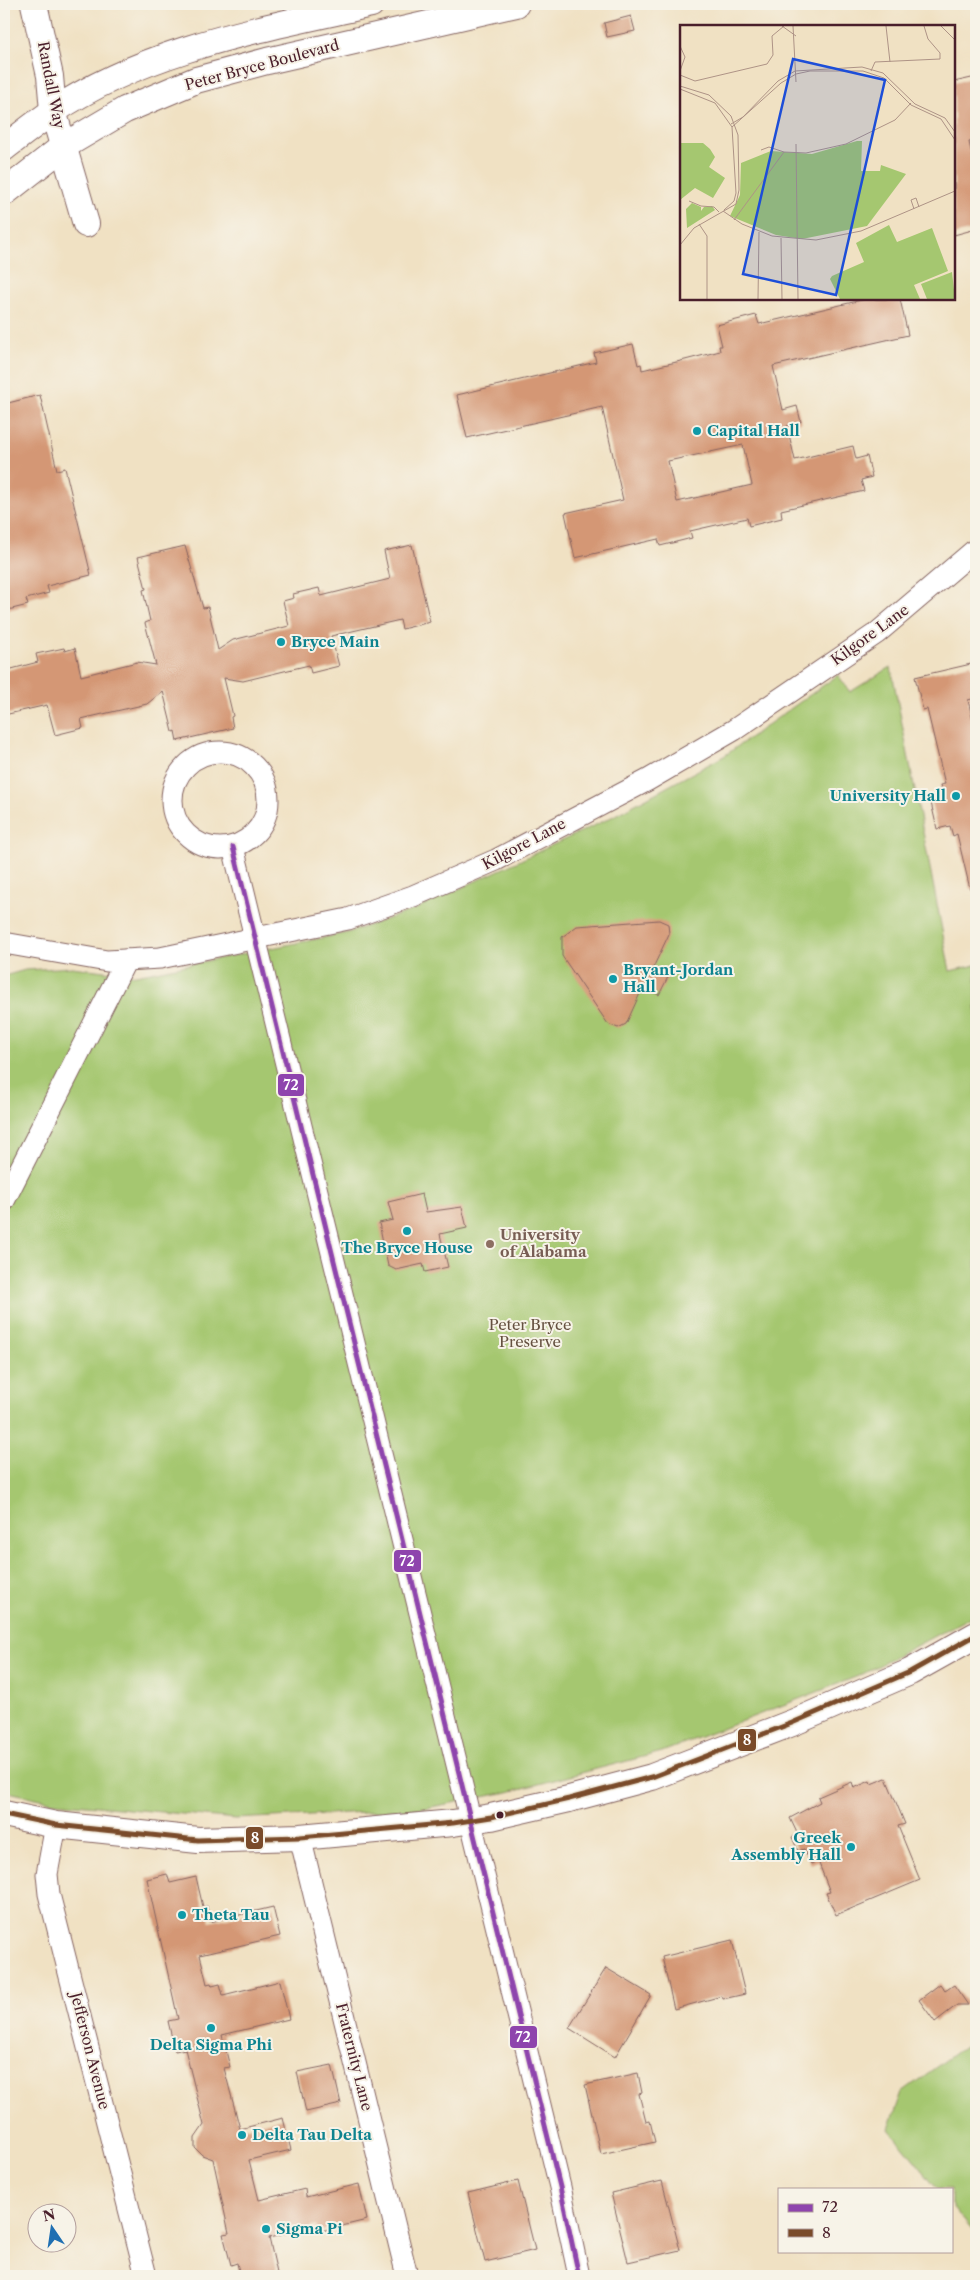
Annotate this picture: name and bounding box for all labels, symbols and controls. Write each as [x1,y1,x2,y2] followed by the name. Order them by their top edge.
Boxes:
[680,25,955,300] inset map
[183,35,341,94] street label: Peter Bryce Boulevard
[34,40,69,131] street label: Randall Way
[707,421,800,440] place label: Capital Hall
[691,425,703,437] marker: Capital Hall
[827,600,912,669] street label: Kilgore Lane
[291,632,380,651] place label: Bryce Main
[275,636,287,648] marker: Bryce Main
[830,786,946,805] place label: University Hall
[950,790,962,802] marker: University Hall
[479,814,569,873] street label: Kilgore Lane
[623,960,734,996] place label: Bryant-Jordan Hall
[607,973,619,985] marker: Bryant-Jordan Hall
[277,1073,305,1097] line badge: 72
[283,1076,299,1094] text: 72
[401,1225,413,1237] marker: The Bryce House
[500,1225,587,1261] place label: University of Alabama
[341,1238,473,1257] place label: The Bryce House
[484,1238,496,1250] marker: University of Alabama
[489,1315,571,1351] park label: Peter Bryce Preserve
[393,1549,422,1573] line badge: 72
[399,1552,415,1570] text: 72
[737,1728,757,1752] line badge: 8
[743,1731,751,1749] text: 8
[495,1810,505,1820] unlabelled marker
[245,1826,264,1850] line badge: 8
[730,1828,842,1864] place label: Greek Assembly Hall
[251,1829,259,1847] text: 8
[845,1841,857,1853] marker: Greek Assembly Hall
[192,1905,270,1924] place label: Theta Tau
[176,1909,188,1921] marker: Theta Tau
[66,1988,114,2111] street label: Jefferson Avenue
[332,2001,377,2113] street label: Fraternity Lane
[205,2022,217,2034] marker: Delta Sigma Phi
[509,2025,538,2049] line badge: 72
[515,2028,531,2046] text: 72
[150,2035,273,2054] place label: Delta Sigma Phi
[252,2125,372,2144] place label: Delta Tau Delta
[236,2129,248,2141] marker: Delta Tau Delta
[778,2188,952,2252] legend
[822,2197,838,2216] text: 72
[28,2202,78,2252] north arrow
[41,2205,57,2225] text: N
[276,2219,343,2238] place label: Sigma Pi
[260,2223,272,2235] marker: Sigma Pi
[822,2223,831,2242] text: 8

